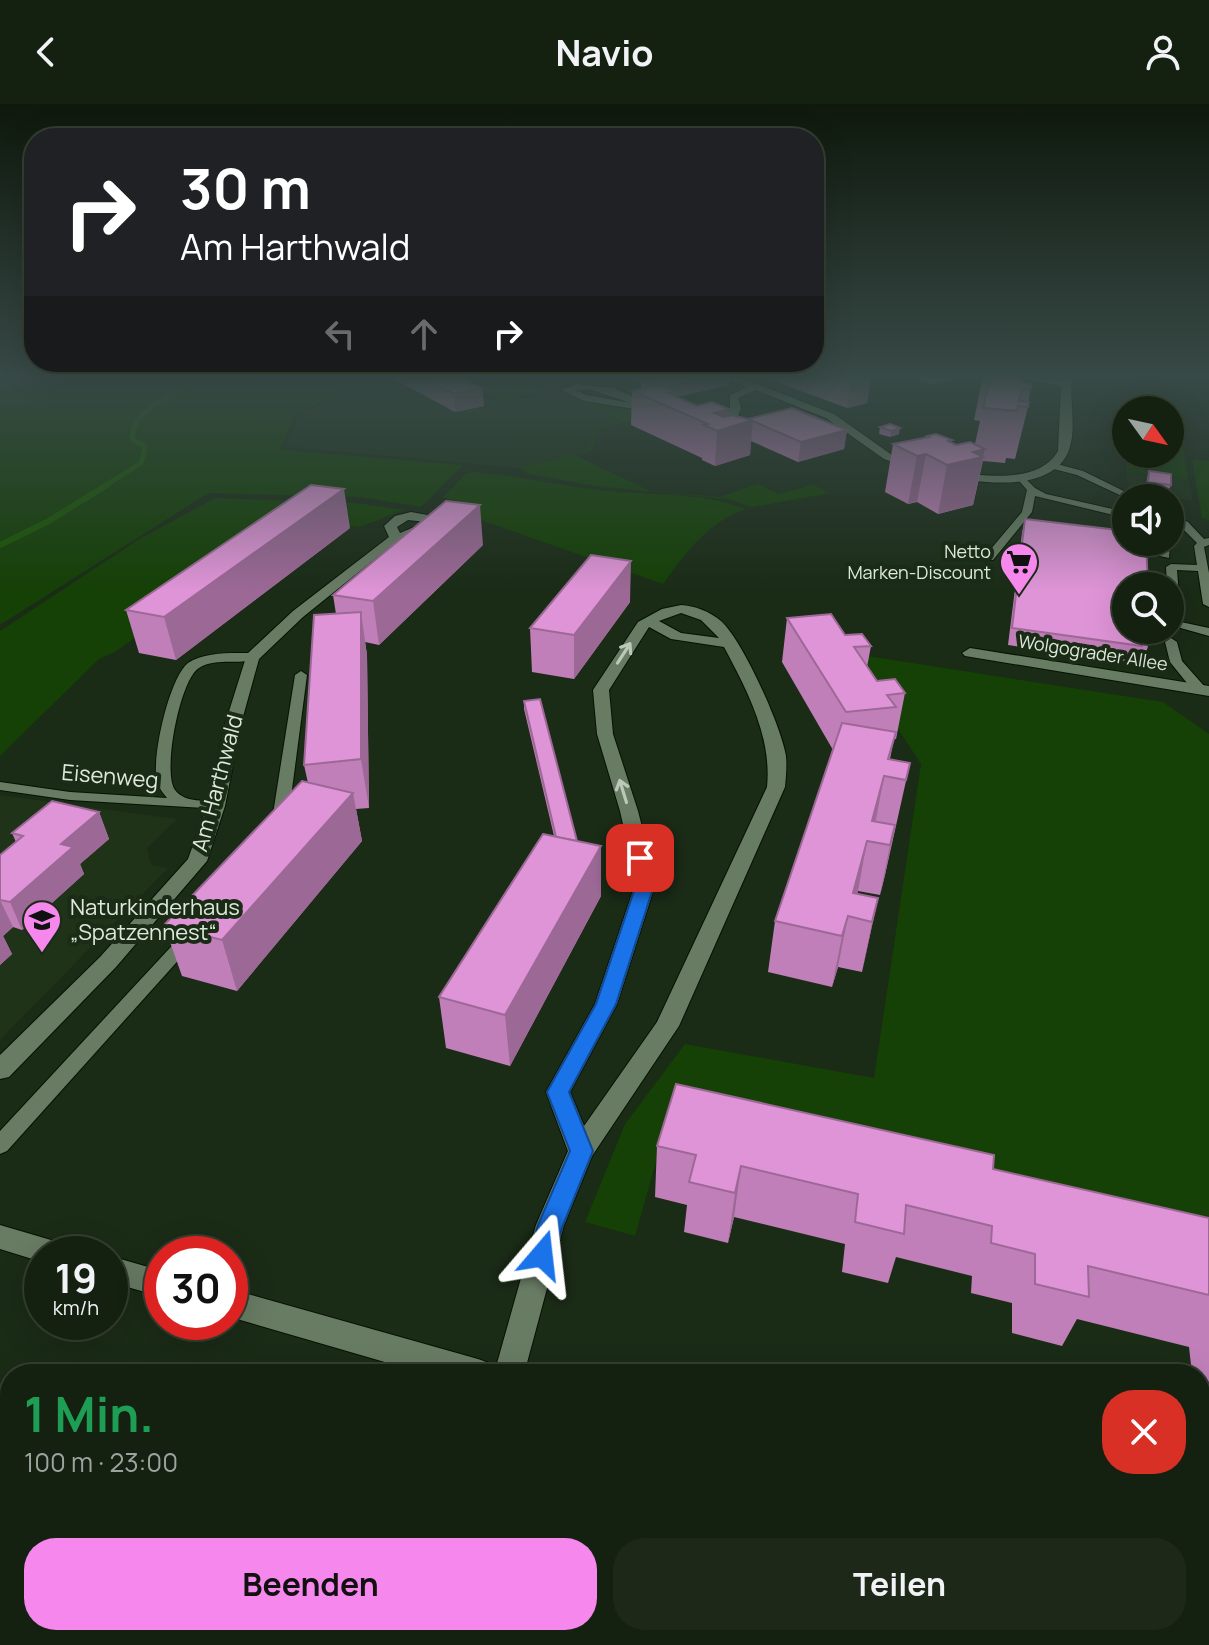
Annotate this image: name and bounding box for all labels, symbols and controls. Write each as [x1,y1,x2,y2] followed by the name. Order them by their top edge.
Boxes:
[555,28,654,77] text: Navio
[24,30,68,74] icon: back
[1141,30,1185,74] icon: person
[180,149,311,226] text: 30 m
[48,160,152,264] icon: right
[180,222,410,271] text: Am Harthwald
[318,312,362,356] icon: left
[402,312,446,356] icon: ahead
[486,312,530,356] icon: right
[1112,396,1184,468] north arrow
[1112,396,1184,644] map controls
[1112,484,1184,556] button: sound
[847,539,991,584] place label: Netto Marken-Discount
[998,541,1040,596] supermarket icon: Netto Marken-Discount
[1112,572,1184,644] button: search
[1017,628,1170,676] street label: Wolgograder Allee
[616,643,632,665] one-way arrow
[184,711,250,855] street label: Am Harthwald
[60,757,160,795] street label: Eisenweg
[615,779,630,805] one-way arrow
[606,824,674,892] pin
[618,836,662,880] icon: arrive
[70,892,240,947] place label: Naturkinderhaus „Spatzennest“
[21,899,63,954] school or university icon: Naturkinderhaus „Spatzennest“
[500,1213,584,1297] position arrow
[144,1236,248,1340] speed limit sign: 30
[55,1250,97,1305] text: 19
[53,1294,99,1321] text: km/h
[24,1381,154,1446] text: 1 Min.
[1102,1390,1186,1474] button: close
[24,1444,178,1480] text: 100 m · 23:00
[24,1538,597,1630] button: Beenden
[613,1538,1186,1630] button: Teilen

